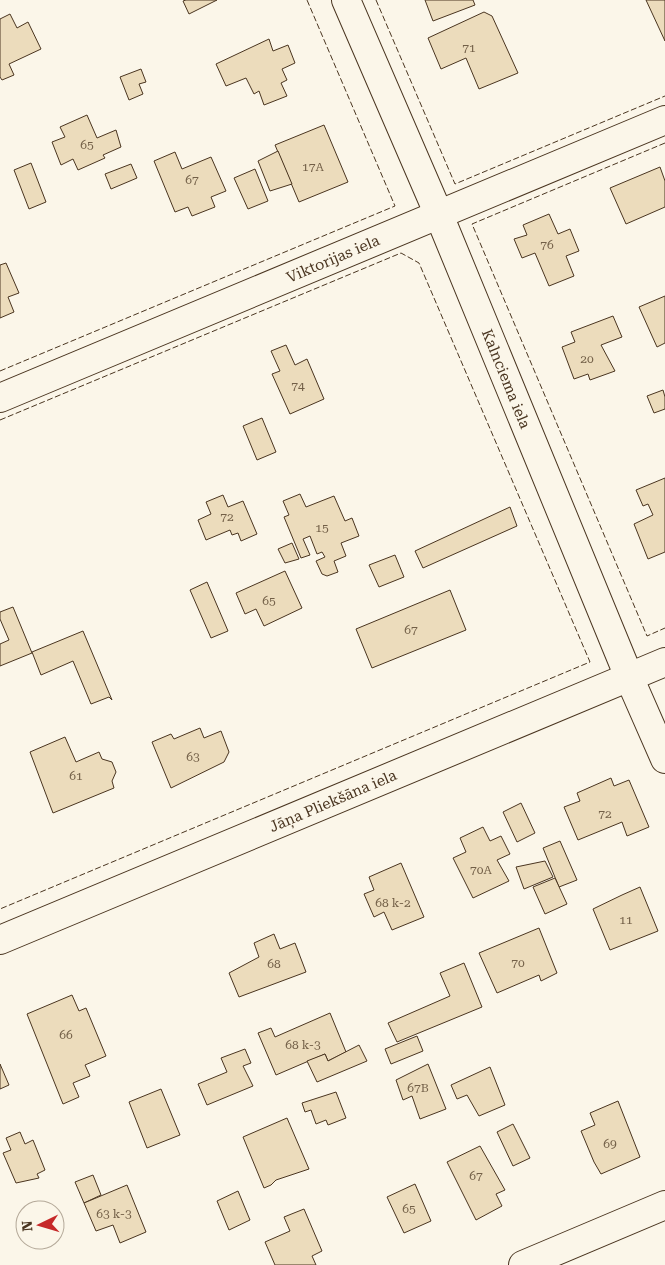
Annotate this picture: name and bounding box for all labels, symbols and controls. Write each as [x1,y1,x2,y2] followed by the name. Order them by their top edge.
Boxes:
[462,41,476,55] house number: 71
[80,138,94,152] house number: 65
[302,160,325,174] house number: 17A
[185,173,199,187] house number: 67
[284,231,382,287] street label: Viktorijas iela
[540,238,554,252] house number: 76
[478,327,534,431] street label: Kalnciema iela
[580,352,594,366] house number: 20
[291,379,305,393] house number: 74
[220,510,234,524] house number: 72
[315,521,329,535] house number: 15
[262,594,276,608] house number: 65
[404,623,418,637] house number: 67
[186,750,200,764] house number: 63
[267,766,400,837] street label: Jāņa Pliekšāna iela
[69,769,83,783] house number: 61
[598,807,612,821] house number: 72
[470,863,493,877] house number: 70A
[375,896,411,910] house number: 68 k-2
[619,913,633,927] house number: 11
[511,956,525,970] house number: 70
[267,957,281,971] house number: 68
[59,1028,73,1042] house number: 66
[285,1038,321,1052] house number: 68 k-3
[407,1081,429,1095] house number: 67B
[603,1137,617,1151] house number: 69
[469,1169,483,1183] house number: 67
[15,1200,65,1250] north arrow
[402,1202,416,1216] house number: 65
[96,1207,132,1221] house number: 63 k-3
[19,1220,35,1232] text: N

